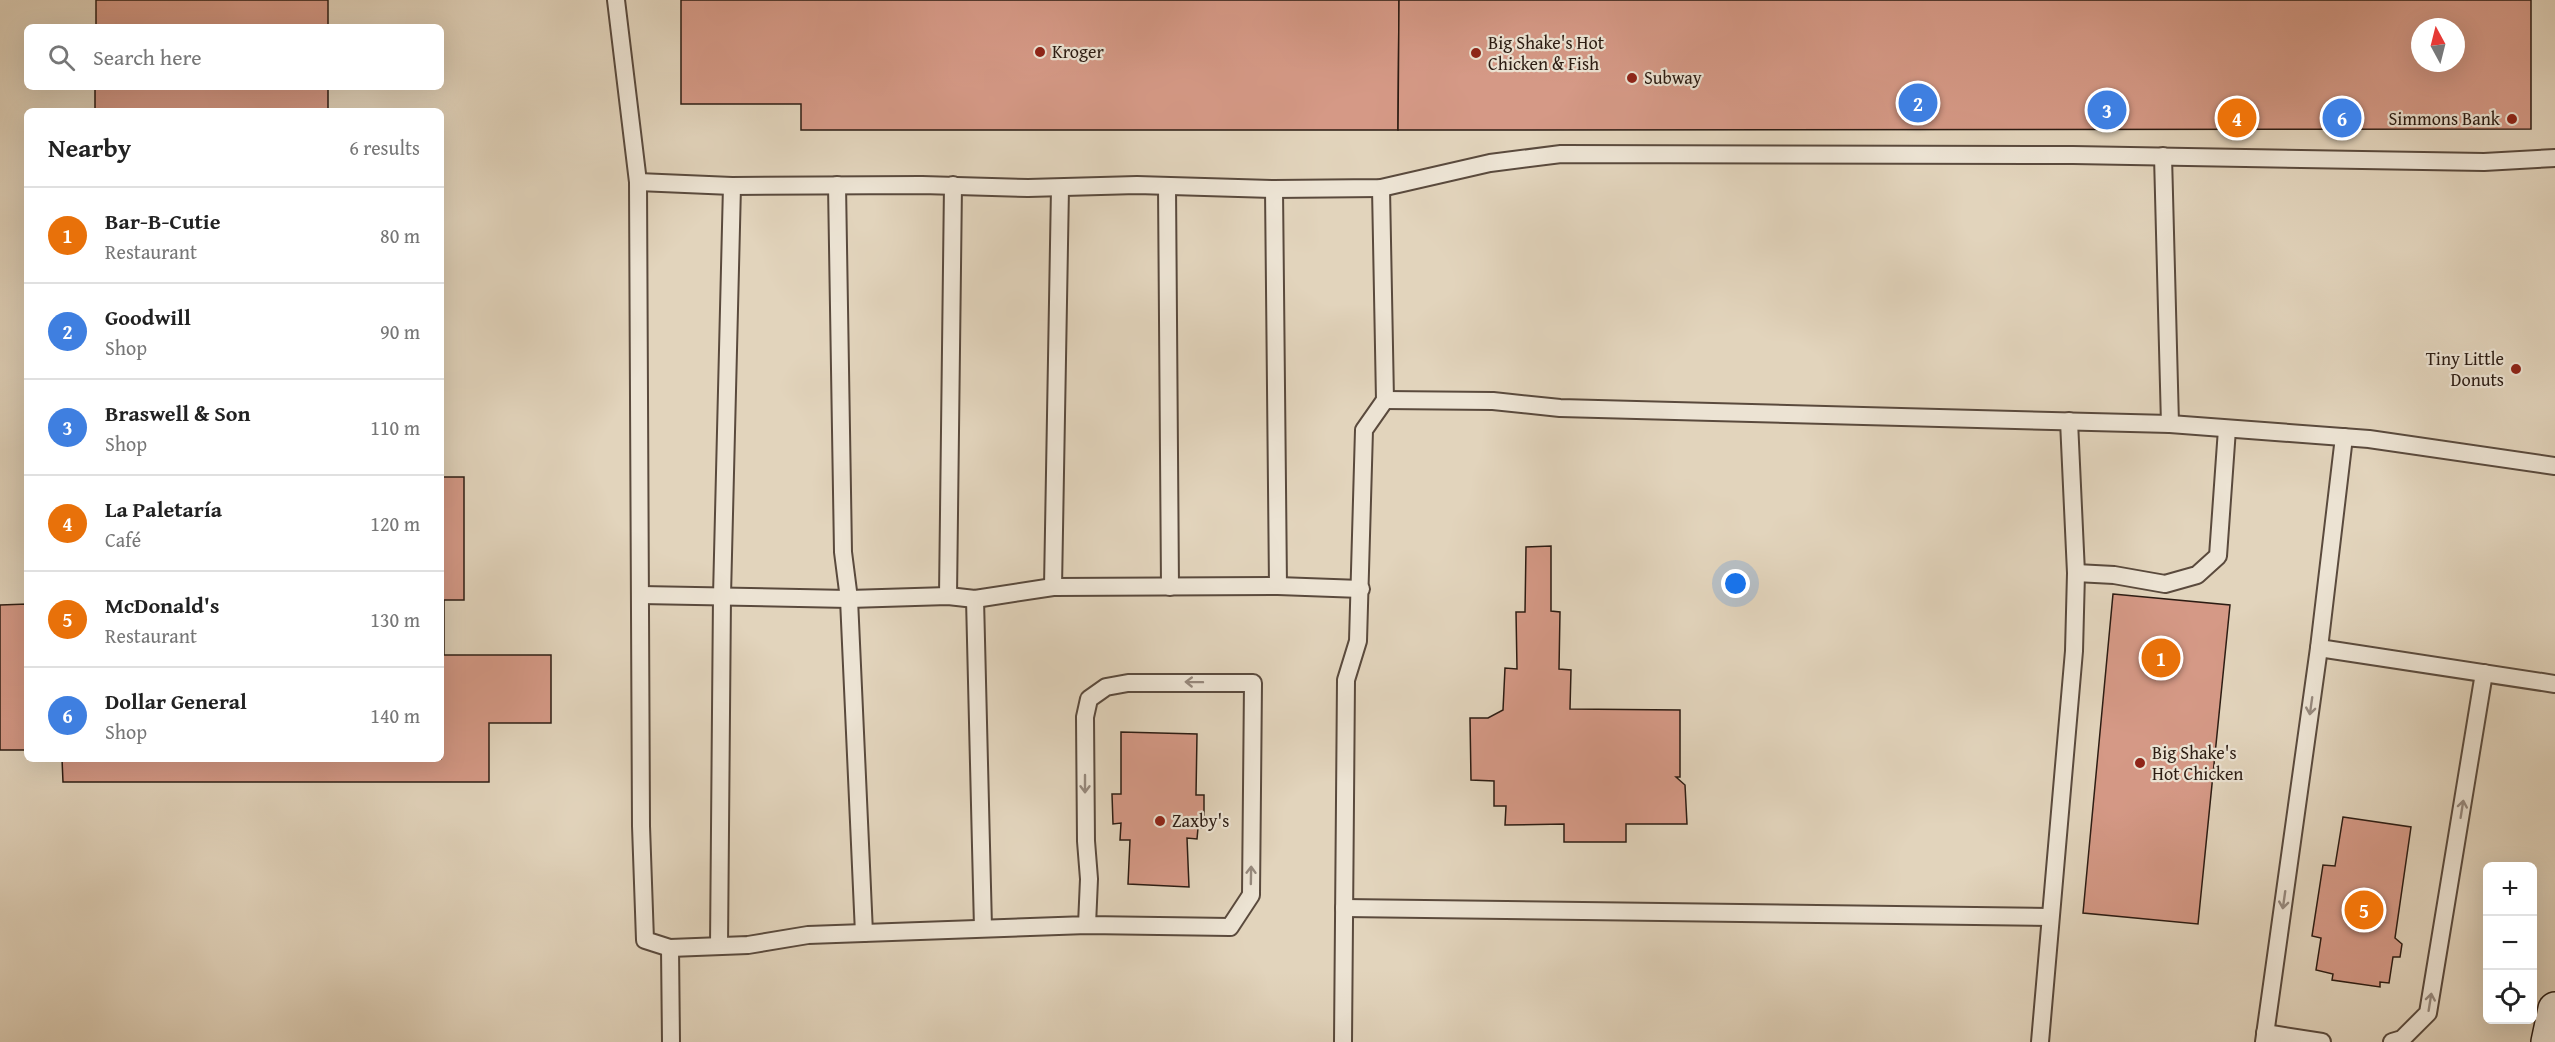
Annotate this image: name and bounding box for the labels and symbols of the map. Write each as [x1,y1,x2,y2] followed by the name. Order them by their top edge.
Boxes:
[2411,18,2465,72] north arrow
[1488,29,1605,77] place label: Big Shake's Hot Chicken & Fish
[1052,38,1104,65] place label: Kroger
[1033,45,1047,59] marker: Kroger
[1469,46,1483,60] marker: Big Shake's Hot Chicken & Fish
[1644,64,1702,91] place label: Subway
[1625,71,1639,85] marker: Subway
[1898,80,1938,126] pin: 2
[2088,88,2126,132] pin: 3
[2218,96,2256,140] pin: 4
[2322,96,2362,140] pin: 6
[2388,105,2501,132] place label: Simmons Bank
[2505,112,2519,126] marker: Simmons Bank
[2426,345,2504,393] place label: Tiny Little Donuts
[2509,362,2523,376] marker: Tiny Little Donuts
[1721,569,1750,598] your location
[2142,636,2180,680] pin: 1
[1185,676,1205,688] one-way arrow
[2305,696,2316,716] one-way arrow
[2152,739,2243,787] place label: Big Shake's Hot Chicken
[2133,756,2147,770] marker: Big Shake's Hot Chicken
[1080,774,1091,794] one-way arrow
[2456,800,2467,820] one-way arrow
[1172,807,1229,834] place label: Zaxby's
[1153,814,1167,828] marker: Zaxby's
[1245,865,1257,885] one-way arrow
[2344,888,2384,932] pin: 5
[2278,889,2289,909] one-way arrow
[2424,992,2435,1012] one-way arrow

